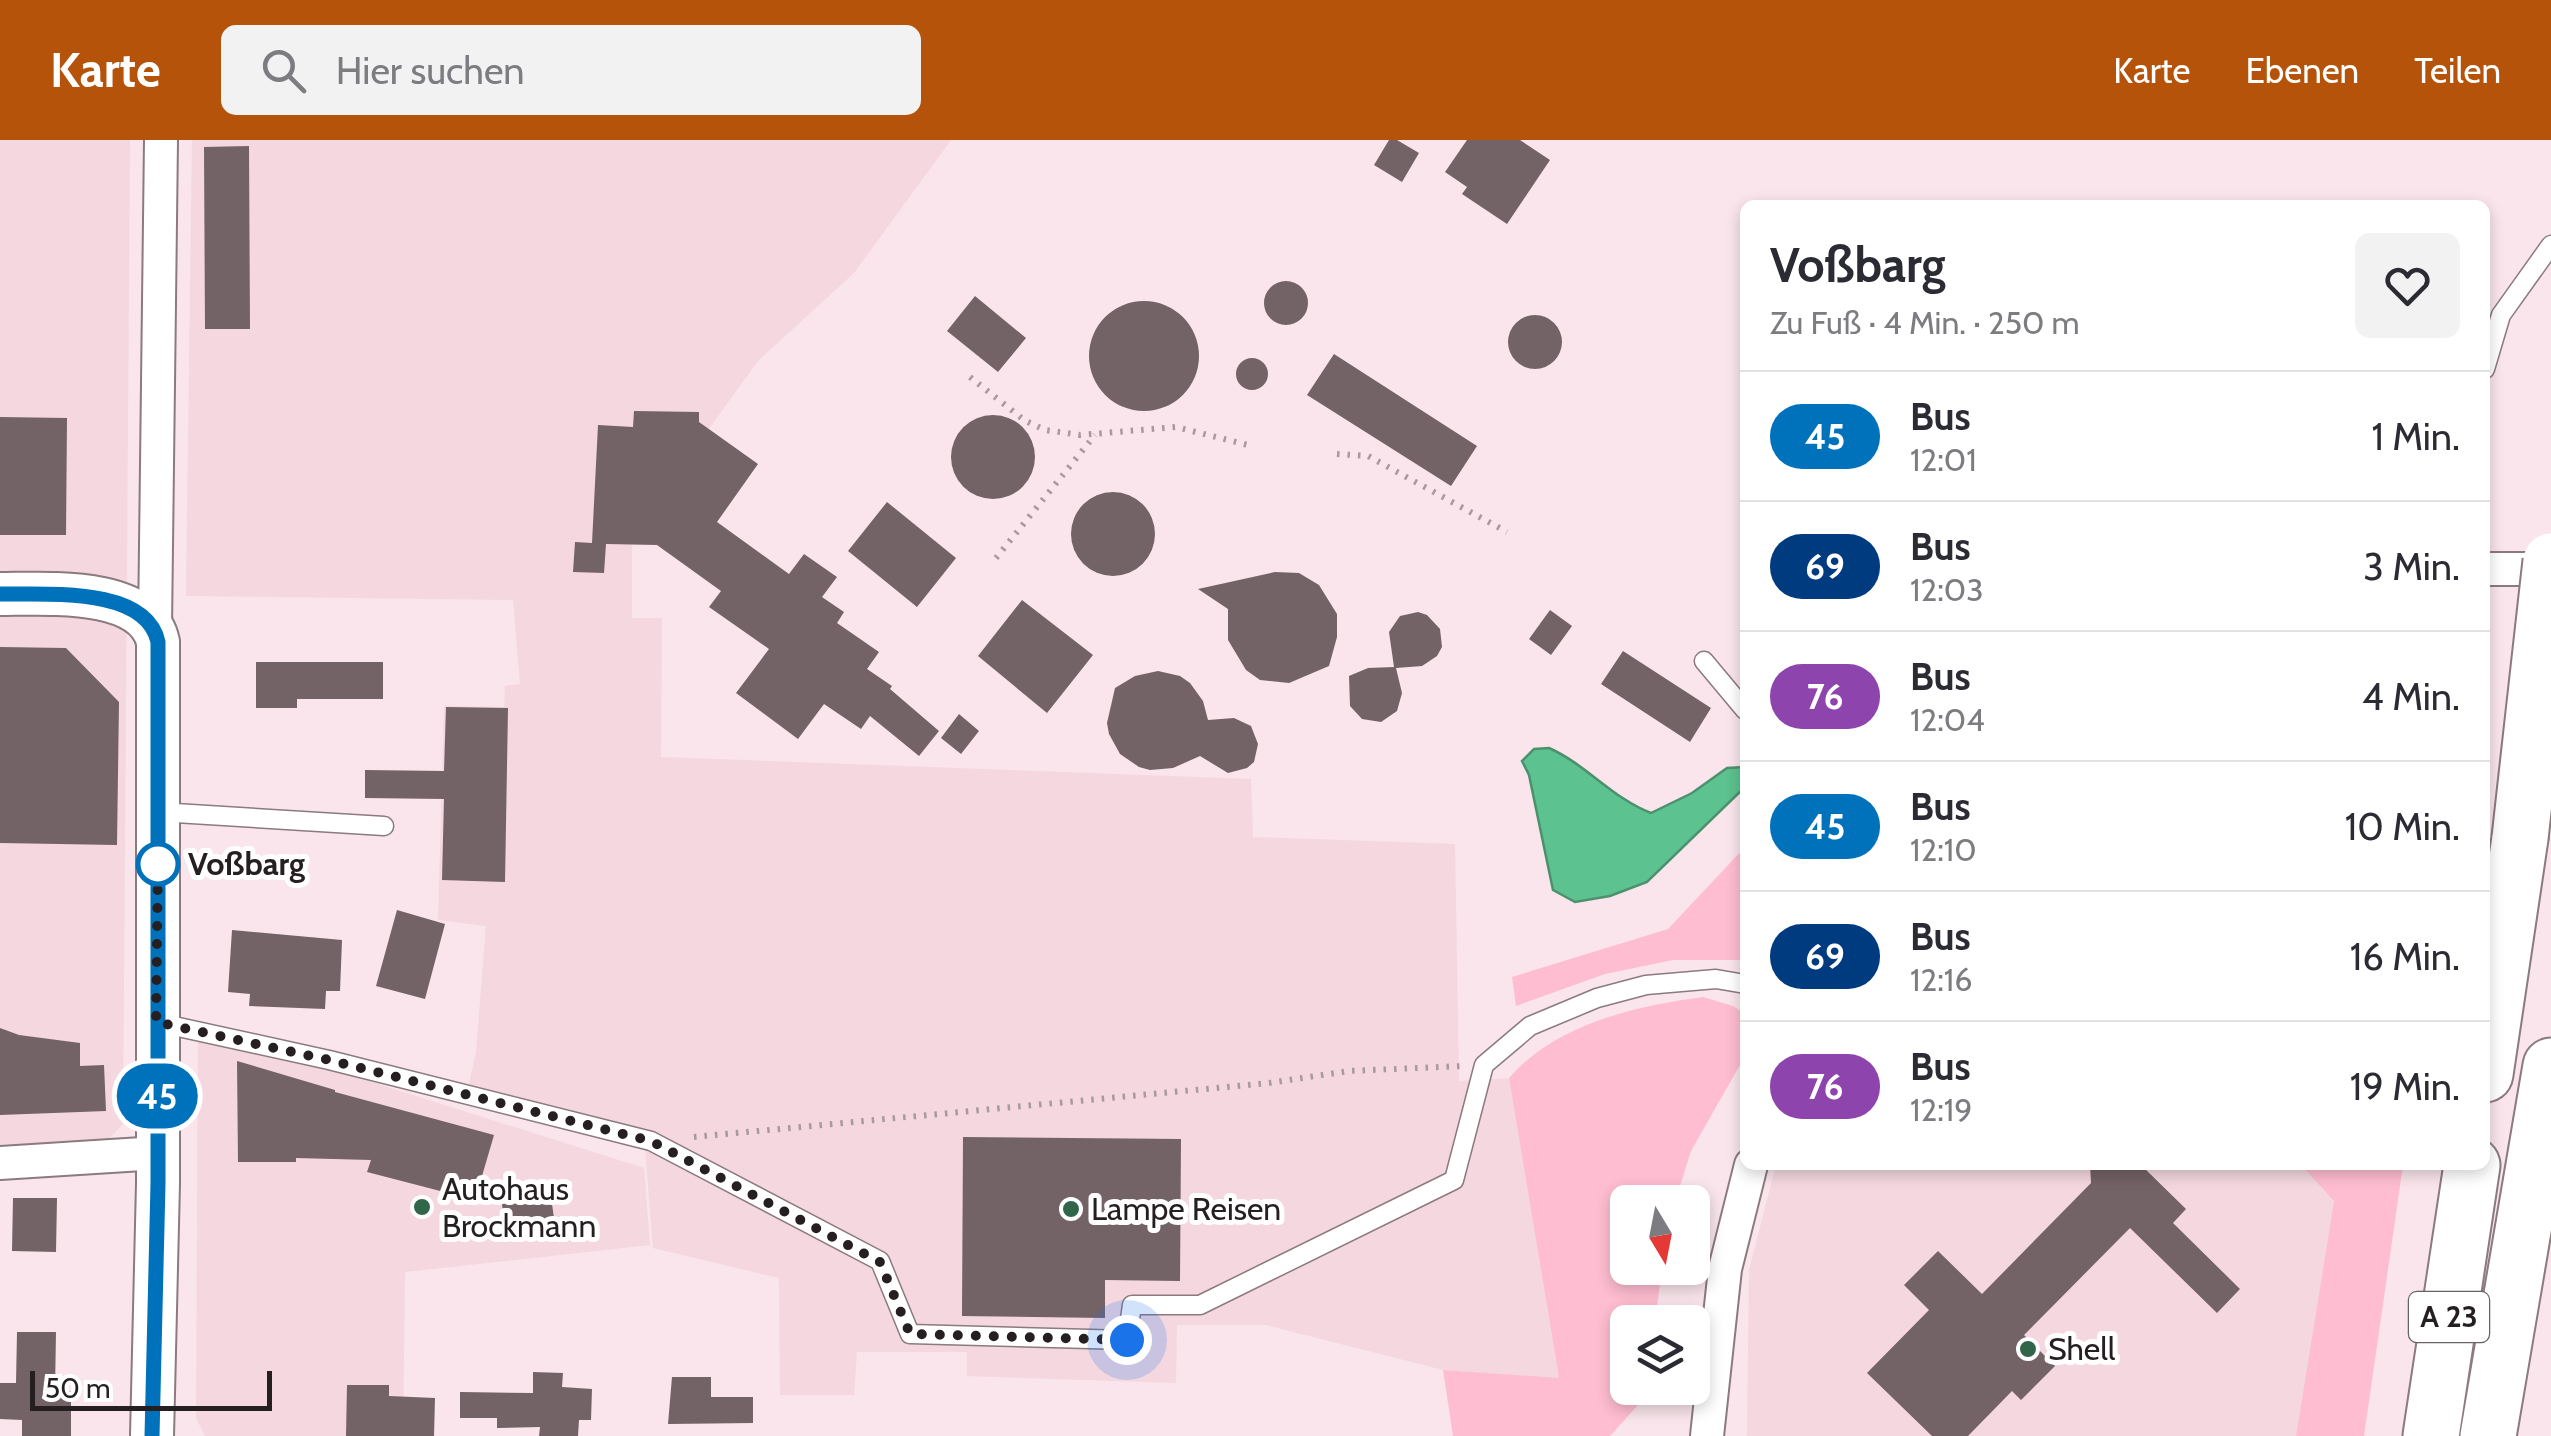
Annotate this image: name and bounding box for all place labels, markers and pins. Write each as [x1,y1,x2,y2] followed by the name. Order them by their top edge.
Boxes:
[137,843,179,885] marker: Voßbarg
[188,844,305,883] place label: Voßbarg
[442,1169,596,1245] place label: Autohaus Brockmann
[1091,1189,1281,1228] place label: Lampe Reisen
[411,1196,433,1218] marker: Autohaus Brockmann
[1060,1198,1082,1220] marker: Lampe Reisen
[2048,1329,2116,1368] place label: Shell
[2017,1338,2039,1360] marker: Shell

